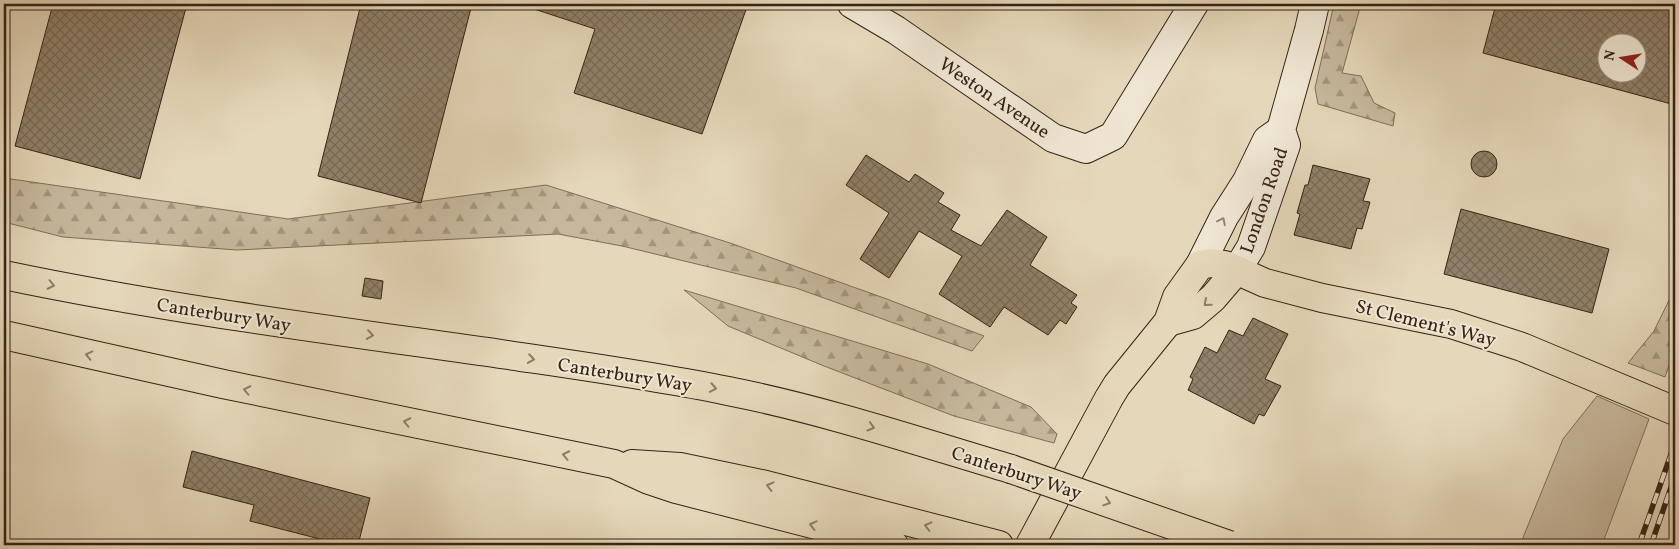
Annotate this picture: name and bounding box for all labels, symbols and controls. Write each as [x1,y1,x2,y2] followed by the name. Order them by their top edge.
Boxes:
[1596,32,1646,82] north arrow
[1600,49,1621,63] text: N
[933,52,1054,145] street label: Weston Avenue
[1235,144,1295,257] street label: London Road
[1216,217,1226,226] one-way arrow
[47,280,56,290] one-way arrow
[155,293,293,339] street label: Canterbury Way
[1353,294,1498,354] street label: St Clement's Way
[1204,297,1213,305] one-way arrow
[366,330,375,340] one-way arrow
[84,350,93,361] one-way arrow
[527,353,535,363] one-way arrow
[556,353,694,399] street label: Canterbury Way
[709,383,718,393] one-way arrow
[243,385,252,395] one-way arrow
[402,417,411,428] one-way arrow
[867,421,875,431] one-way arrow
[948,441,1085,507] street label: Canterbury Way
[561,450,570,460] one-way arrow
[766,481,775,492] one-way arrow
[1102,496,1111,506] one-way arrow
[810,520,818,530] one-way arrow
[923,521,932,532] one-way arrow

